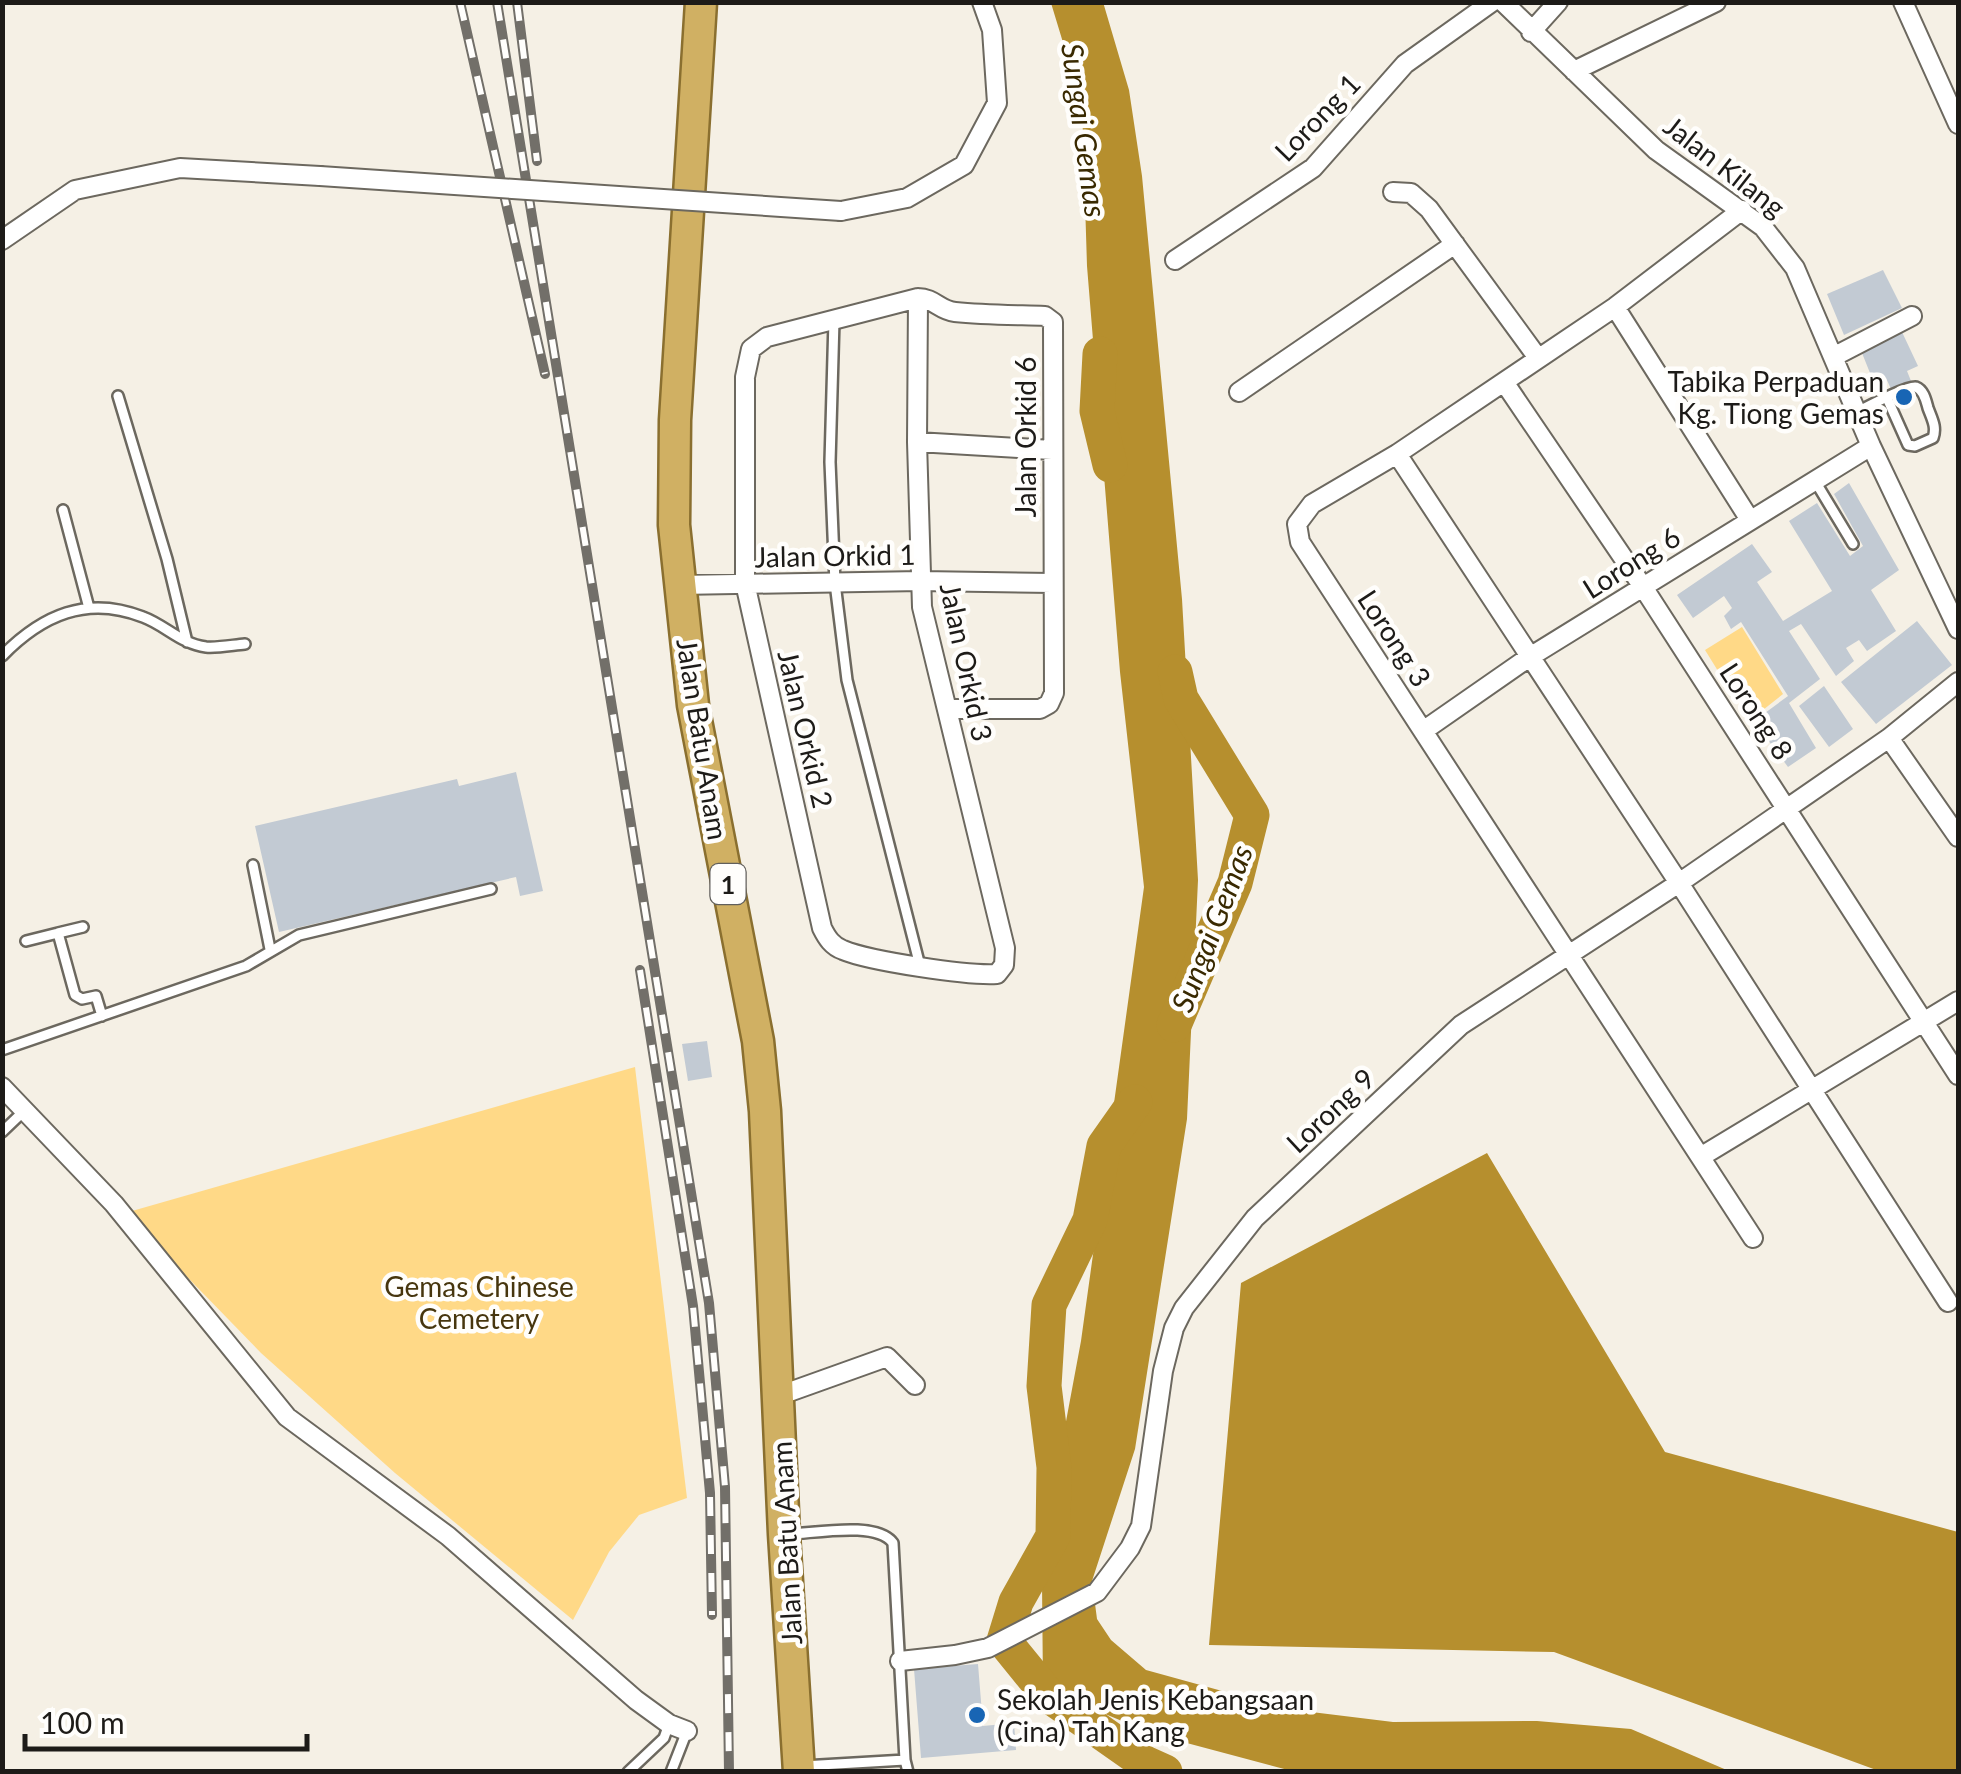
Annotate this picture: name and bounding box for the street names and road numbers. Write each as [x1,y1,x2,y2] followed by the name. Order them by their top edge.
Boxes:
[1267,66,1367,168] street label: Lorong 1
[1658,108,1792,224] street label: Jalan Kilang
[1008,357,1042,517] street label: Jalan Orkid 6
[1576,519,1686,605] street label: Lorong 6
[754,537,916,573] street label: Jalan Orkid 1
[934,580,1000,744] street label: Jalan Orkid 3
[1351,583,1439,693] street label: Lorong 3
[670,636,736,842] street label: Jalan Batu Anam
[771,647,841,811] street label: Jalan Orkid 2
[1713,656,1801,766] street label: Lorong 8
[710,864,746,904] road number: 1
[1279,1061,1381,1159] street label: Lorong 9
[764,1441,808,1645] street label: Jalan Batu Anam

